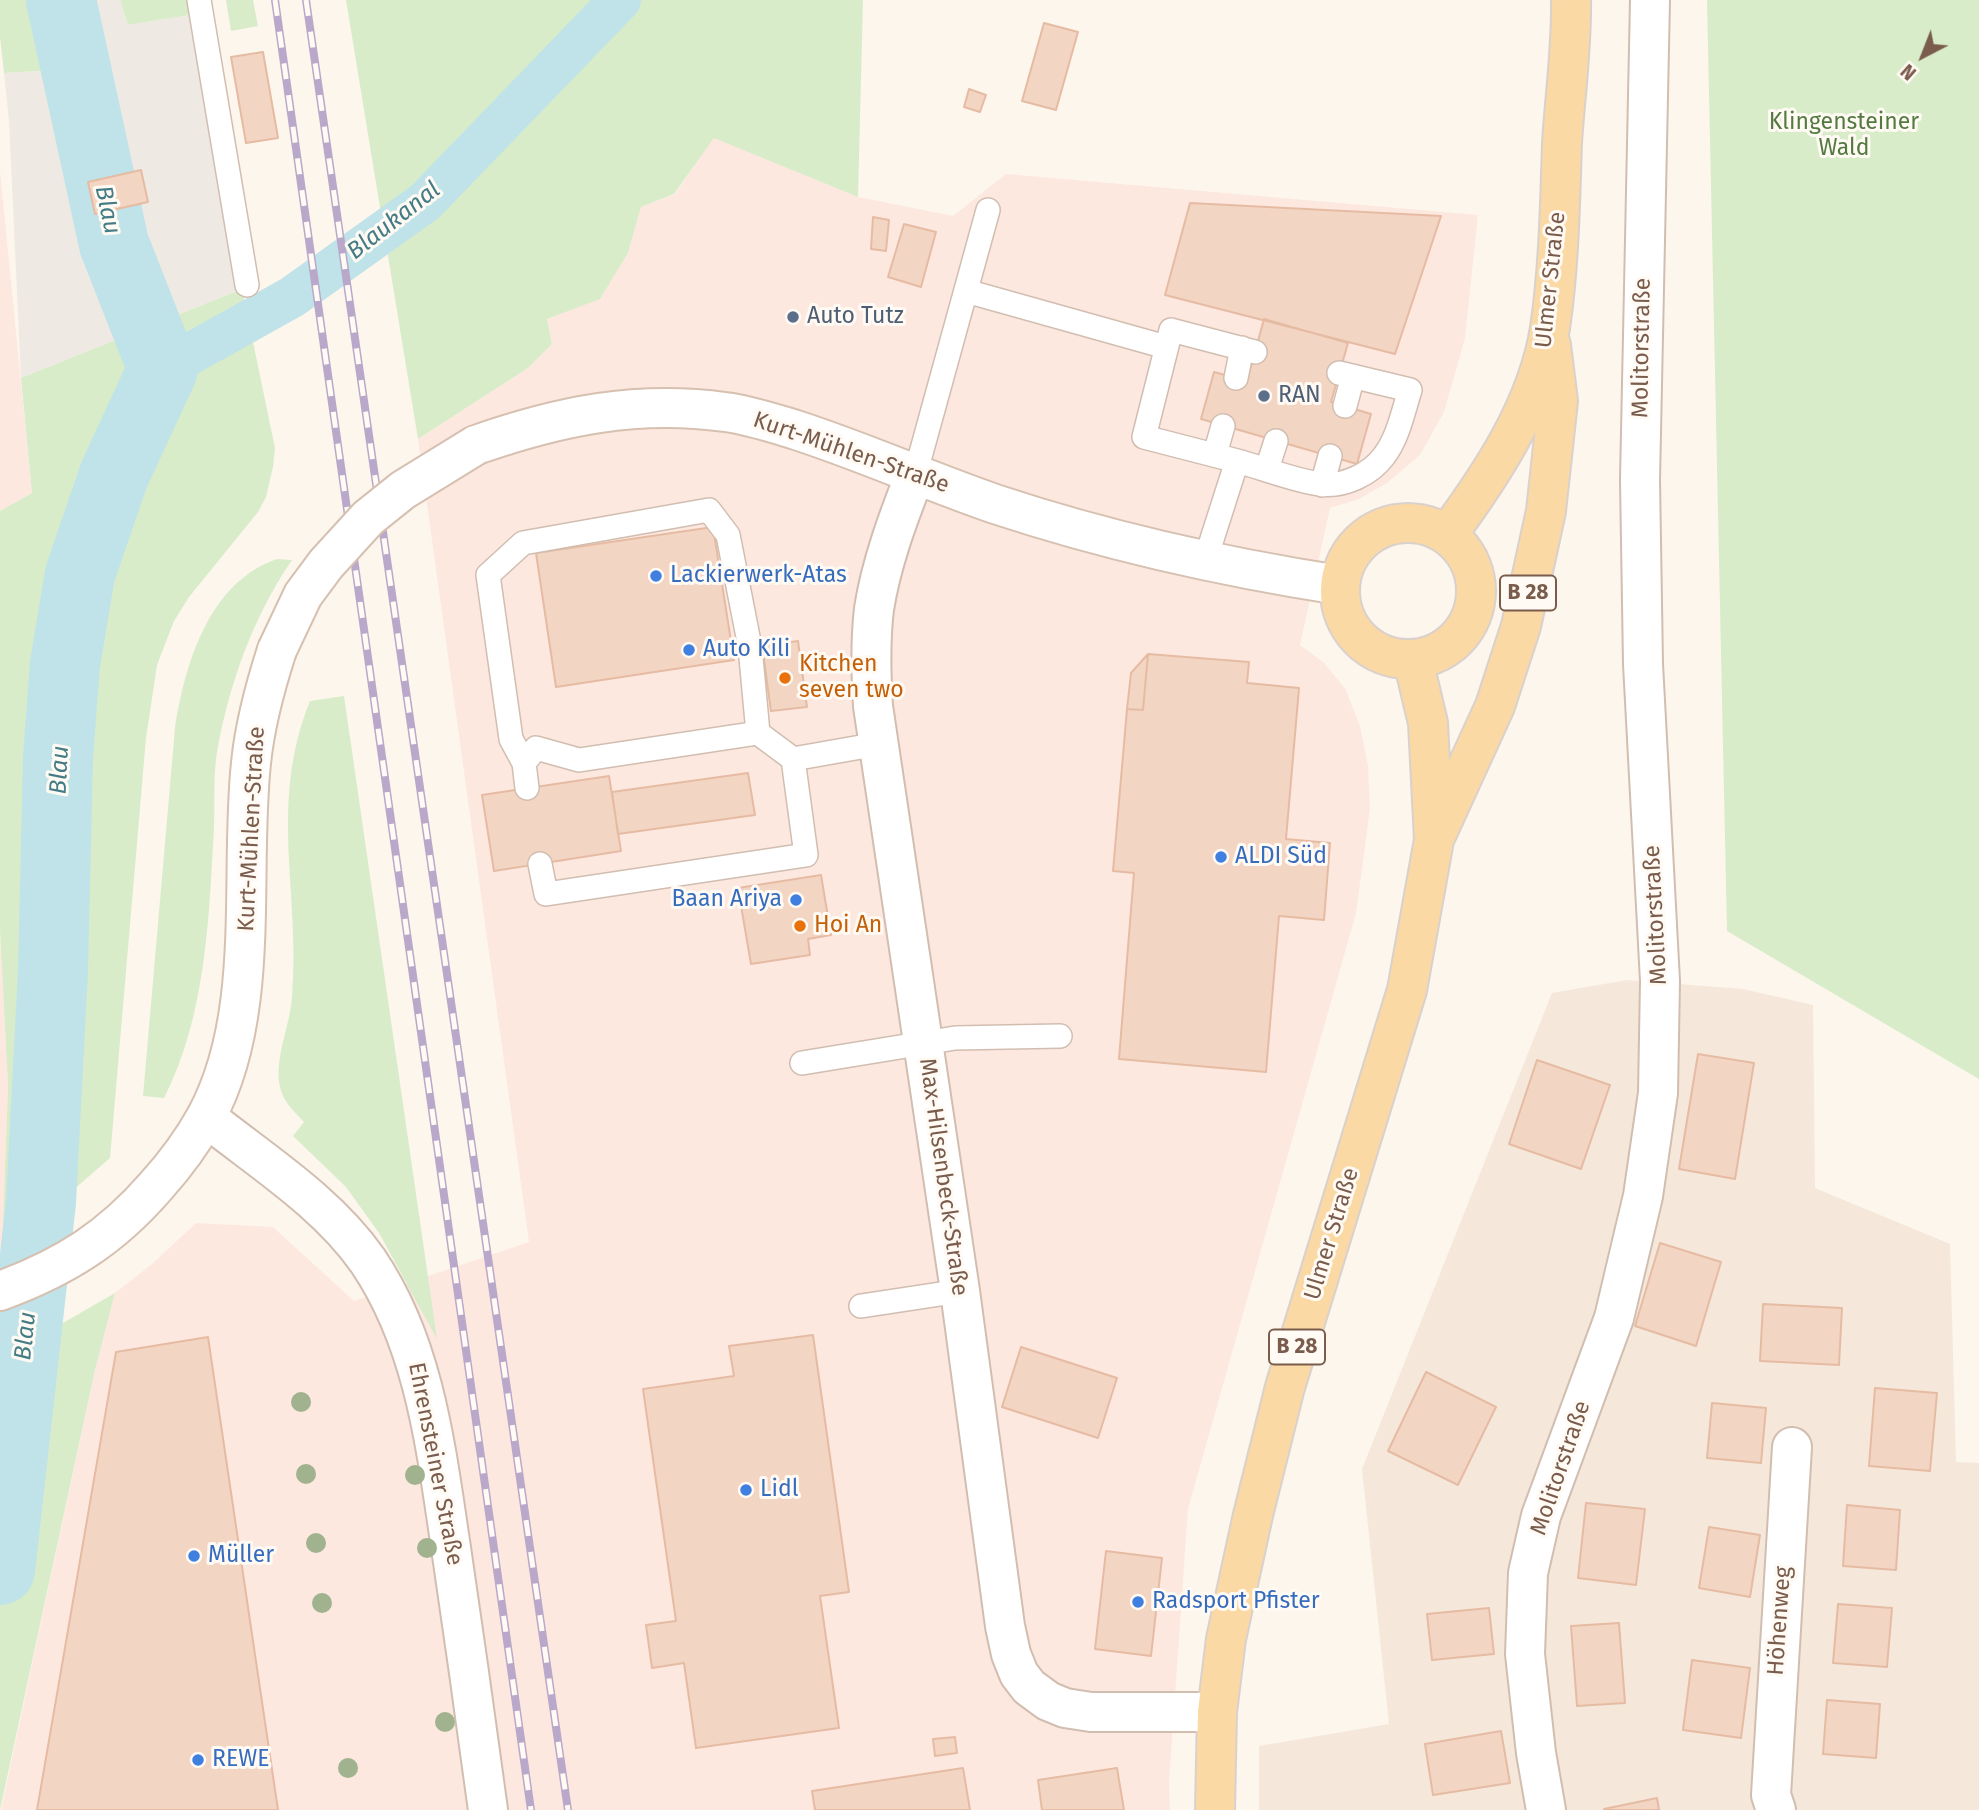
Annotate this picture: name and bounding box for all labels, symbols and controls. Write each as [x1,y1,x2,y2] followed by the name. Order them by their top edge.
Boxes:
[1888,21,1958,91] north arrow
[1896,59,1921,85] text: N
[1769,109,1919,163] park label: Klingensteiner Wald
[342,176,446,266] water label: Blaukanal
[88,183,126,237] water label: Blau
[1530,211,1572,349] street label: Ulmer Straße
[1627,278,1657,418] street label: Molitorstraße
[807,303,904,331] place label: Auto Tutz
[785,309,801,325] marker: Auto Tutz
[1278,382,1321,410] place label: RAN
[1256,388,1272,404] marker: RAN
[749,406,953,500] street label: Kurt-Mühlen-Straße
[670,562,847,590] place label: Lackierwerk-Atas
[648,568,664,584] marker: Lackierwerk-Atas
[1500,576,1556,610] road number: B 28
[703,636,790,664] place label: Auto Kili
[681,642,697,658] marker: Auto Kili
[799,651,904,705] place label: Kitchen seven two
[777,670,793,686] marker: Kitchen seven two
[233,726,271,932] street label: Kurt-Mühlen-Straße
[44,745,76,795] water label: Blau
[1235,843,1327,871] place label: ALDI Süd
[1639,844,1673,986] street label: Molitorstraße
[1213,849,1229,865] marker: ALDI Süd
[672,886,782,914] place label: Baan Ariya
[788,892,804,908] marker: Baan Ariya
[814,912,882,940] place label: Hoi An
[792,918,808,934] marker: Hoi An
[913,1056,973,1298] street label: Max-Hilsenbeck-Straße
[1299,1165,1365,1303] street label: Ulmer Straße
[9,1310,43,1362] water label: Blau
[1269,1330,1325,1364] road number: B 28
[402,1360,468,1568] street label: Ehrensteiner Straße
[1525,1397,1597,1539] street label: Molitorstraße
[760,1476,798,1504] place label: Lidl
[738,1482,754,1498] marker: Lidl
[208,1542,274,1570] place label: Müller
[186,1548,202,1564] marker: Müller
[1762,1565,1798,1677] street label: Höhenweg
[1152,1588,1320,1616] place label: Radsport Pfister
[1130,1594,1146,1610] marker: Radsport Pfister
[212,1746,270,1774] place label: REWE
[190,1752,206,1768] marker: REWE

